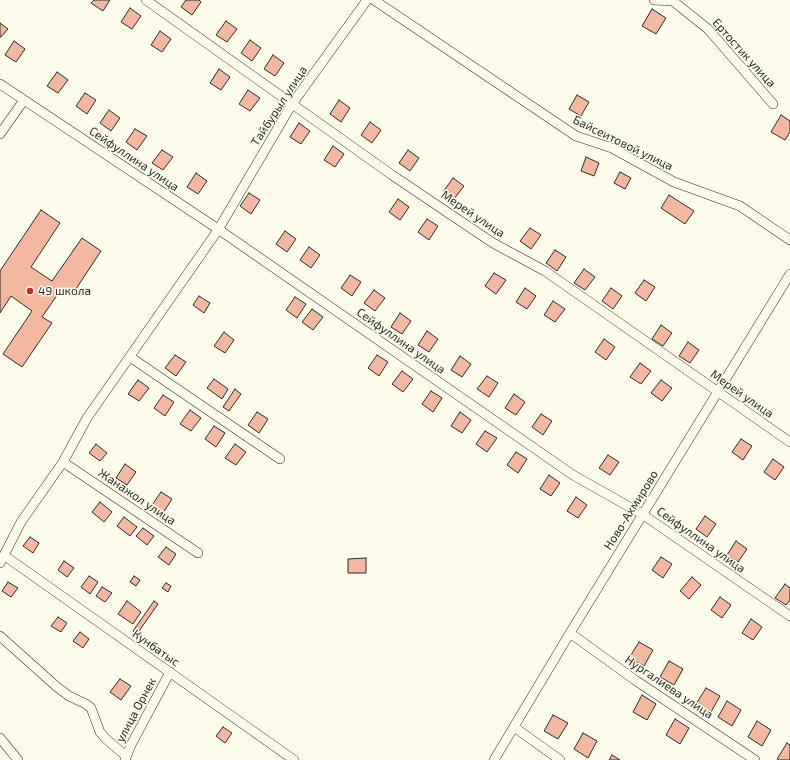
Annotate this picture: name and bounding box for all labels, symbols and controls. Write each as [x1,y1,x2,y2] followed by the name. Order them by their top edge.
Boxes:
[709,16,779,90] street label: Ертостик улица
[248,63,310,149] street label: Тайбурыл улица
[571,113,675,173] street label: Байсеитовой улица
[86,124,182,194] street label: Сейфуллина улица
[438,187,508,241] street label: Мерей улица
[38,284,91,298] place label: 49 школа
[25,286,35,296] marker: 49 школа
[354,305,448,377] street label: Сейфуллина улица
[708,367,776,421] street label: Мерей улица
[96,466,178,528] street label: Жанажол улица
[601,468,661,552] street label: Ново-Ахмирово
[654,504,748,576] street label: Сейфуллина улица
[130,627,182,669] street label: Кунбатыс
[622,652,716,722] street label: Нургалиева улица
[113,675,159,745] street label: улица Орнек

